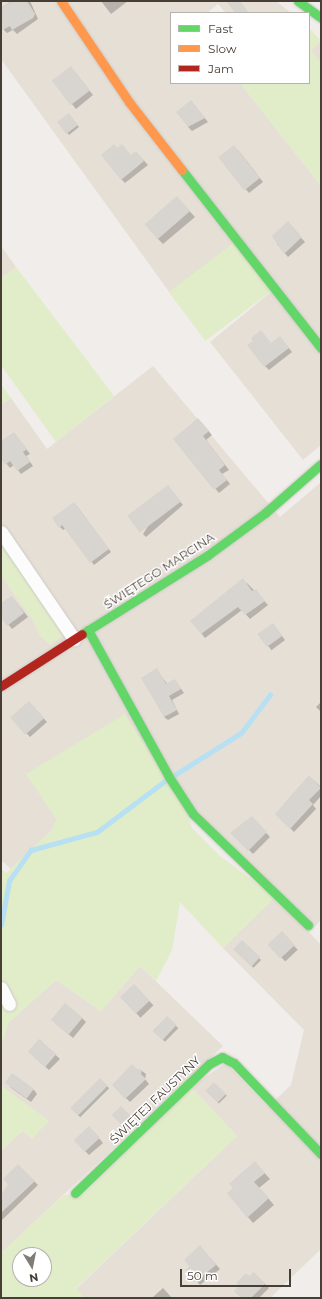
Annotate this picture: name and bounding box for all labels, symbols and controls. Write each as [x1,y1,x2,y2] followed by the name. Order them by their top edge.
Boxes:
[170,12,310,84] legend
[208,21,233,36] text: Fast
[208,41,237,56] text: Slow
[208,61,234,76] text: Jam
[101,530,217,612] street label: ŚWIĘTEGO MARCINA
[107,1053,203,1147] street label: ŚWIĘTEJ FAUSTYNY
[12,1247,52,1287] north arrow
[182,1261,293,1287] scale bar
[187,1268,218,1283] text: 50 m
[28,1270,40,1285] text: N

